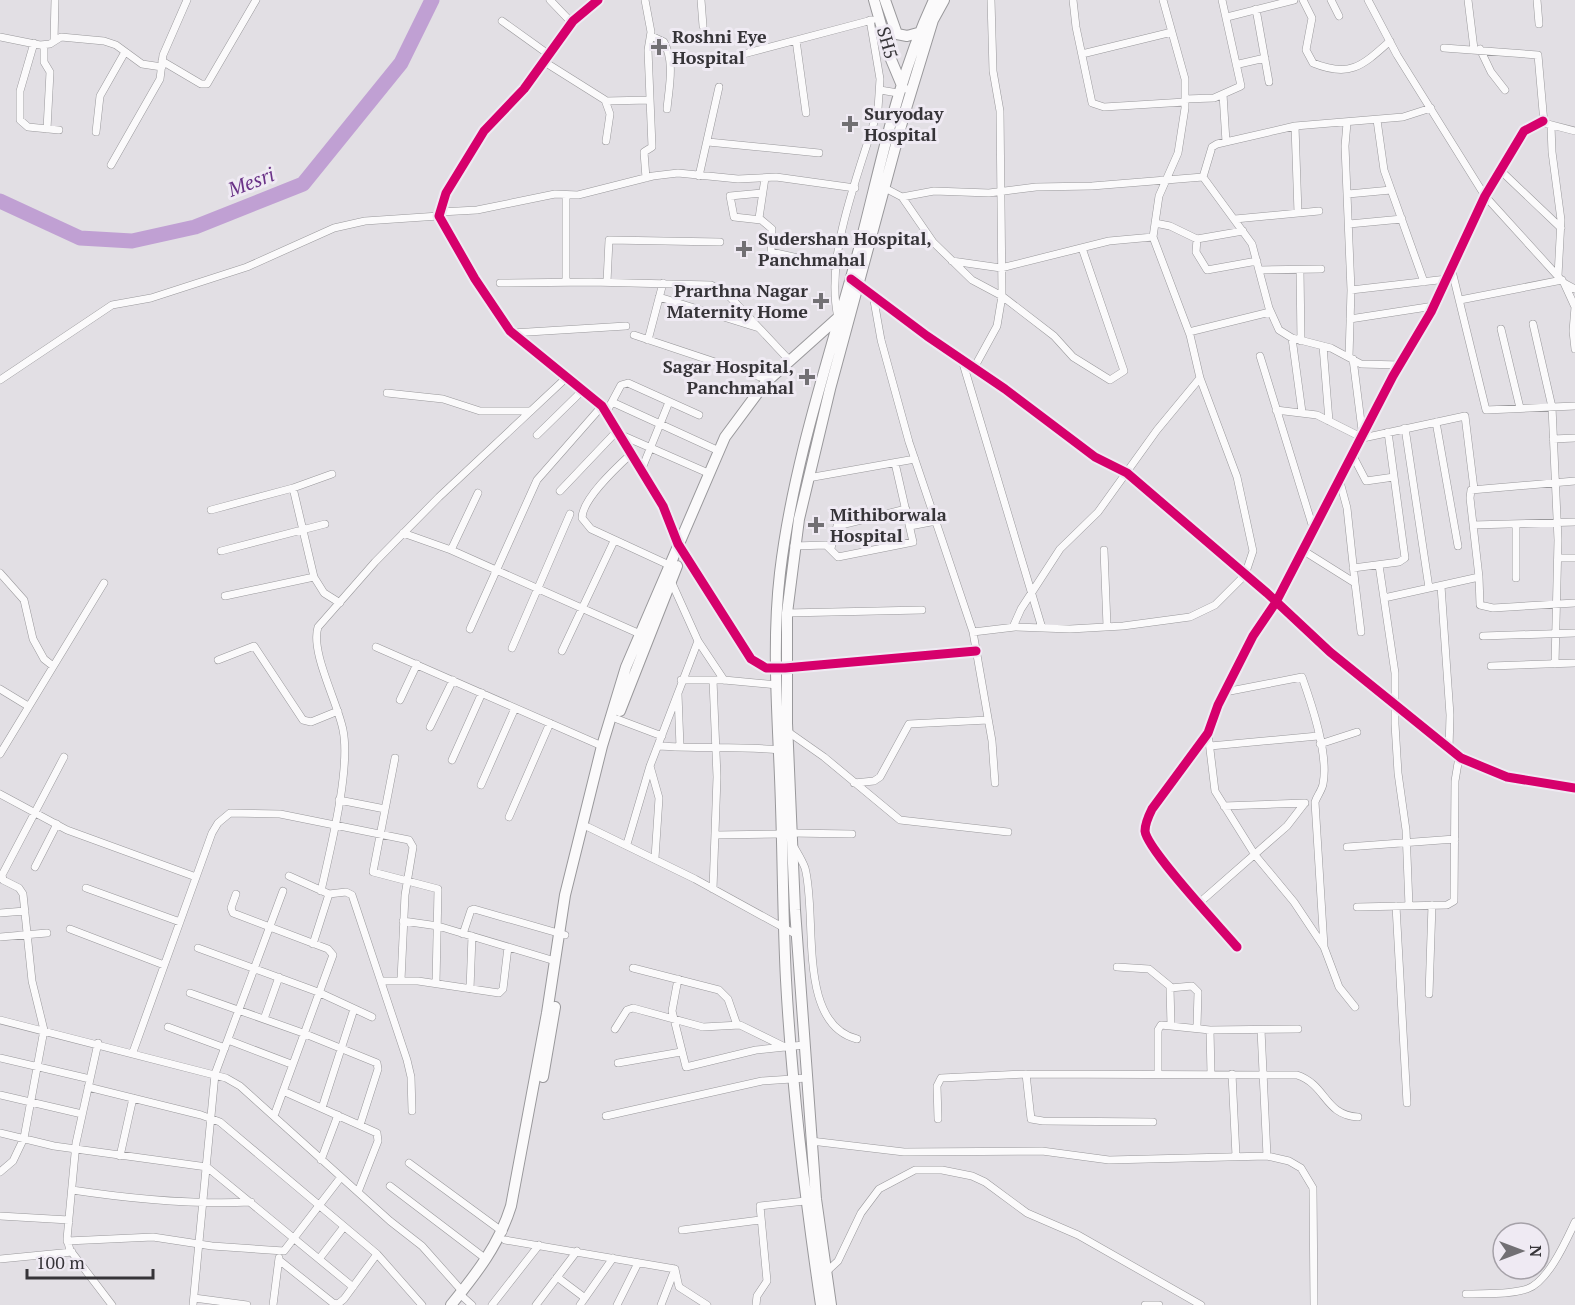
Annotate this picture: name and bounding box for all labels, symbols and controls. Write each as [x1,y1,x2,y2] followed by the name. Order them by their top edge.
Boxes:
[672,24,767,69] place label: Roshni Eye Hospital
[872,24,904,62] street label: SH5
[650,38,668,56] marker: Roshni Eye Hospital
[864,101,944,146] place label: Suryoday Hospital
[841,115,859,133] marker: Suryoday Hospital
[223,160,278,203] water label: Mesri
[758,226,932,271] place label: Sudershan Hospital, Panchmahal
[735,240,753,258] marker: Sudershan Hospital, Panchmahal
[667,278,808,323] place label: Prarthna Nagar Maternity Home
[812,292,830,310] marker: Prarthna Nagar Maternity Home
[663,354,794,399] place label: Sagar Hospital, Panchmahal
[798,368,816,386] marker: Sagar Hospital, Panchmahal
[830,502,947,547] place label: Mithiborwala Hospital
[807,516,825,534] marker: Mithiborwala Hospital
[1491,1221,1551,1281] north arrow
[27,1242,153,1280] scale bar
[1525,1245,1547,1257] text: N
[36,1250,85,1274] text: 100 m

